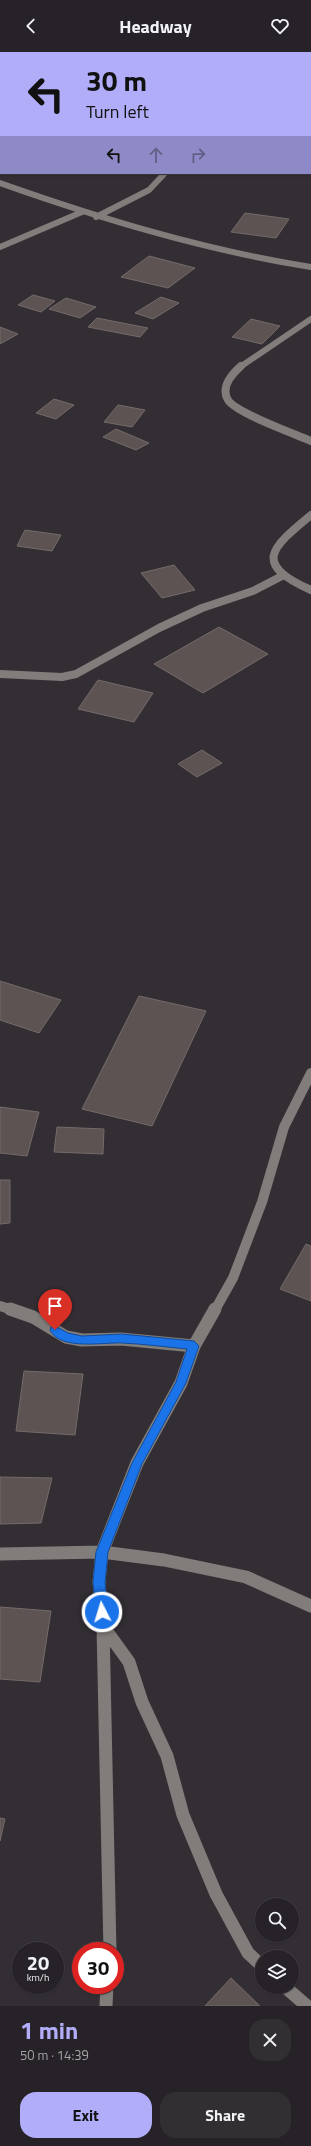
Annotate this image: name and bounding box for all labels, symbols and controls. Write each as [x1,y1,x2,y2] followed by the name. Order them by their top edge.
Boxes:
[119,13,192,40] text: Headway
[20,15,42,37] icon: back
[269,15,291,37] icon: heart
[86,59,147,102] text: 30 m
[20,68,72,120] icon: left
[86,98,149,125] text: Turn left
[103,144,125,166] icon: left
[145,144,167,166] icon: ahead
[187,144,209,166] icon: right
[38,1289,72,1330] pin
[44,1295,66,1317] icon: arrive
[81,1591,123,1633] position arrow
[255,1898,299,1994] map controls
[255,1898,299,1942] button: search
[72,1942,124,1994] speed limit sign: 30
[27,1947,49,1978] text: 20
[255,1950,299,1994] button: layers
[27,1970,49,1985] text: km/h
[20,2012,78,2048] text: 1 min
[249,2019,291,2061] button: close
[20,2045,89,2065] text: 50 m · 14:39
[20,2092,152,2138] button: Exit
[160,2092,291,2138] button: Share

